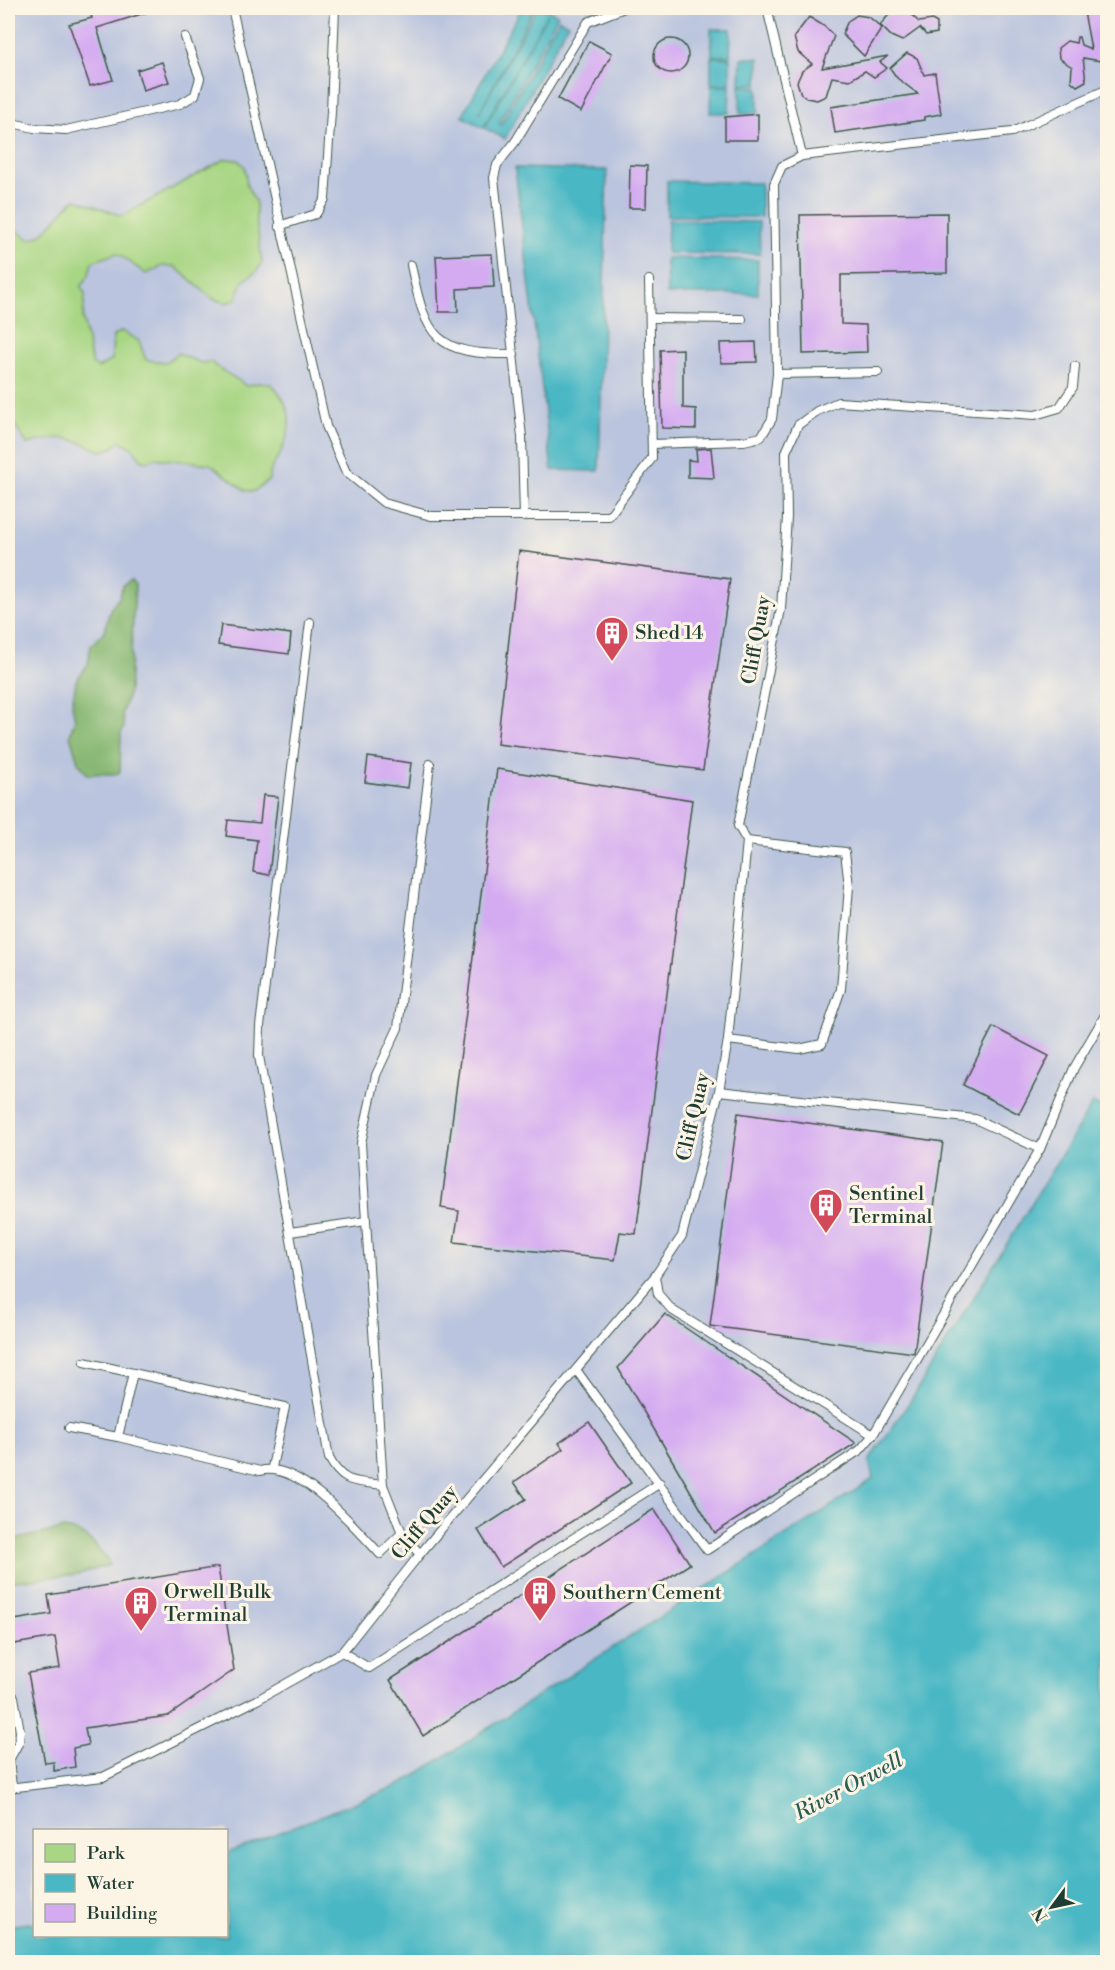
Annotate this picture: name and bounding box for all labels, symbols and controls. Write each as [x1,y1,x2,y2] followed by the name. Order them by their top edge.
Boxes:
[737,593,777,687] street label: Cliff Quay
[594,615,630,662] building icon: Shed 14
[635,621,704,646] place label: Shed 14
[672,1070,716,1164] street label: Cliff Quay
[849,1182,933,1230] place label: Sentinel Terminal
[808,1187,844,1234] building icon: Sentinel Terminal
[386,1480,464,1566] street label: Cliff Quay
[522,1575,558,1622] building icon: Southern Cement
[164,1580,272,1628] place label: Orwell Bulk Terminal
[563,1581,722,1606] place label: Southern Cement
[123,1585,159,1632] building icon: Orwell Bulk Terminal
[789,1747,908,1827] water label: River Orwell
[33,1829,228,1937] legend
[87,1842,126,1865] text: Park
[86,1872,135,1895] text: Water
[1022,1877,1082,1937] north arrow
[86,1902,158,1925] text: Building
[1028,1904,1052,1925] text: N

